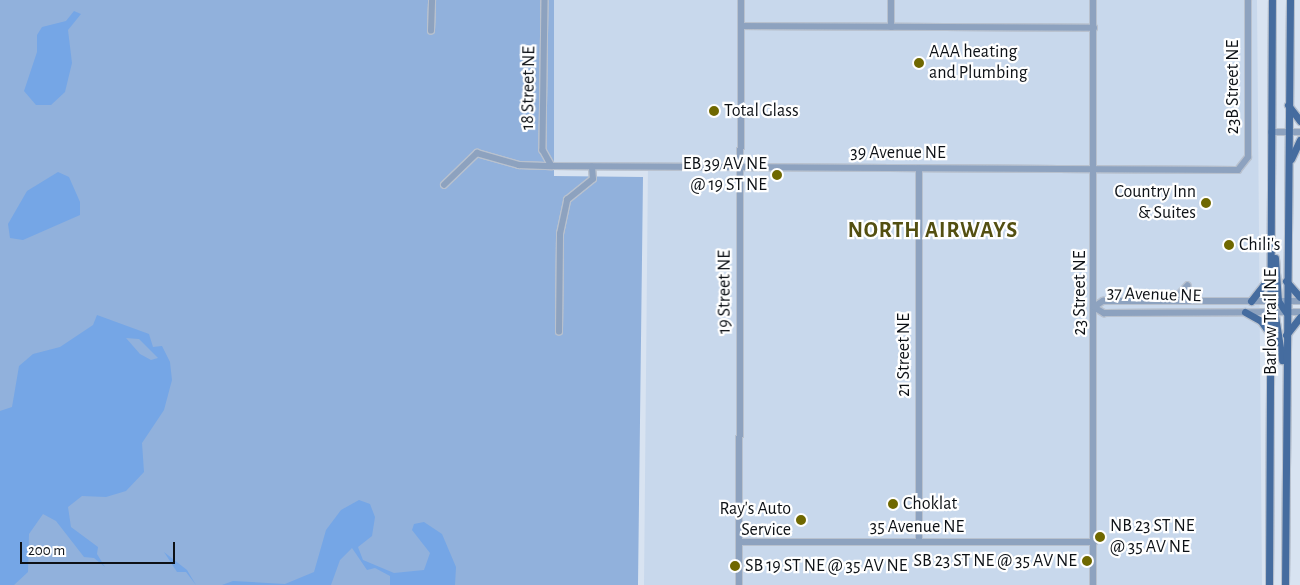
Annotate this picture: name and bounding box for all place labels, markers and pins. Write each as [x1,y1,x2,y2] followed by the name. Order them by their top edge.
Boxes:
[929,42,1028,84] place label: AAA heating and Plumbing
[913,57,925,69] marker: AAA heating and Plumbing
[724,100,799,122] place label: Total Glass
[708,105,720,117] marker: Total Glass
[683,154,767,196] place label: EB 39 AV NE @ 19 ST NE
[771,169,783,181] marker: EB 39 AV NE @ 19 ST NE
[1114,182,1196,224] place label: Country Inn & Suites
[1200,197,1212,209] marker: Country Inn & Suites
[1239,234,1281,256] place label: Chili's
[1223,239,1235,251] marker: Chili's
[903,493,957,515] place label: Choklat
[887,498,899,510] marker: Choklat
[719,499,791,542] place label: Ray's Auto Service
[795,514,807,526] marker: Ray's Auto Service
[1110,516,1194,558] place label: NB 23 ST NE @ 35 AV NE
[1094,531,1106,543] marker: NB 23 ST NE @ 35 AV NE
[914,550,1077,572] place label: SB 23 ST NE @ 35 AV NE
[745,555,908,577] place label: SB 19 ST NE @ 35 AV NE
[1081,555,1093,567] marker: SB 23 ST NE @ 35 AV NE
[729,560,741,572] marker: SB 19 ST NE @ 35 AV NE

